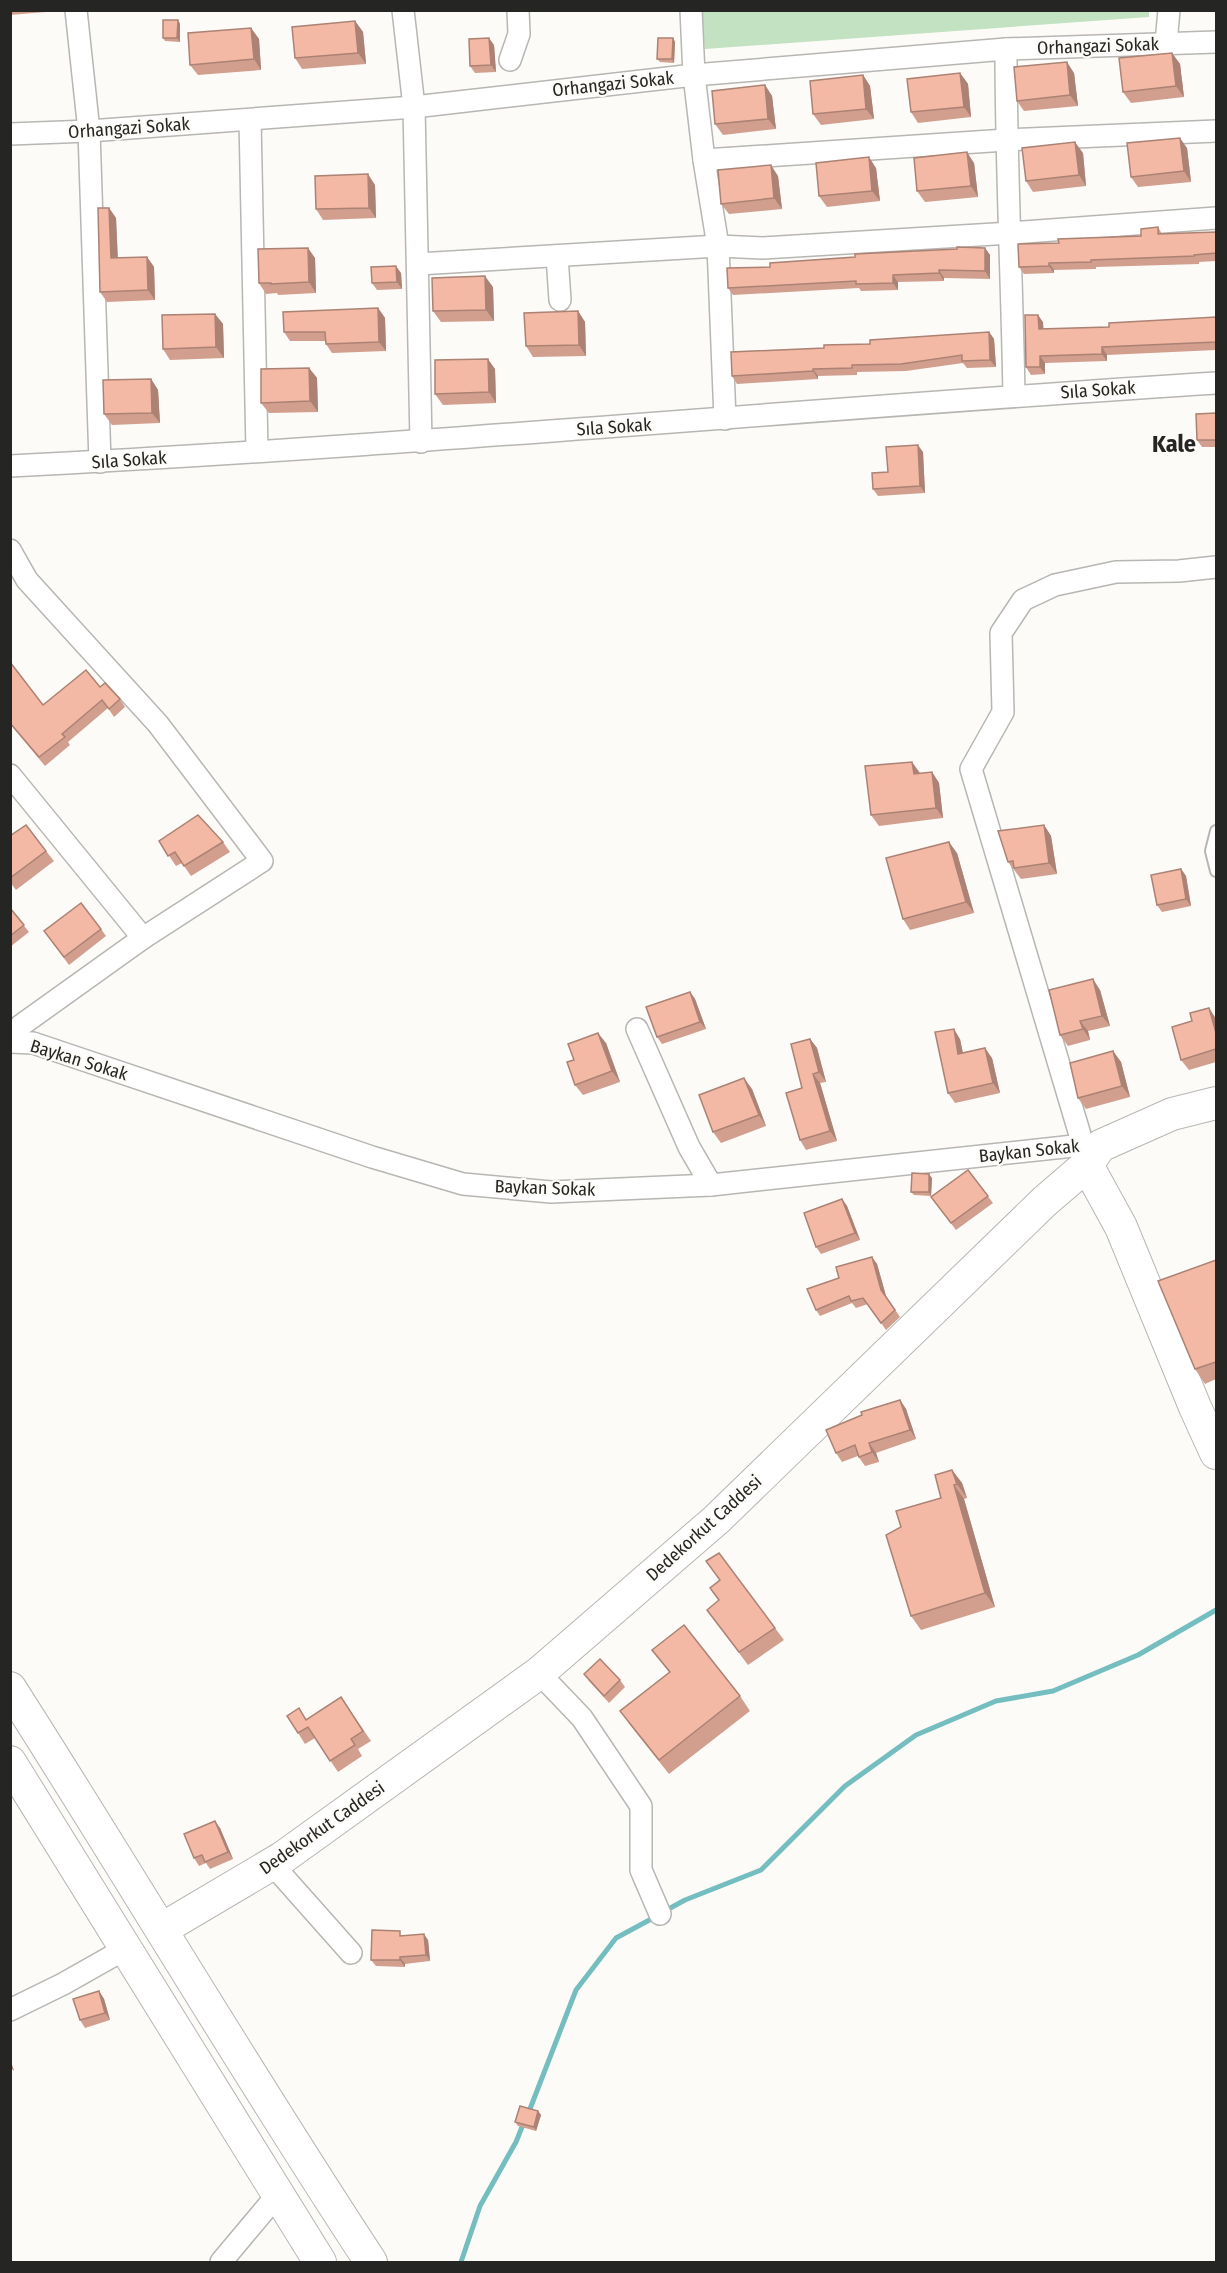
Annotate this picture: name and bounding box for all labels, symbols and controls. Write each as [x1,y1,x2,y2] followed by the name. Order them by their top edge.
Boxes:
[1037,33,1160,59] street label: Orhangazi Sokak
[551,67,675,101] street label: Orhangazi Sokak
[67,113,191,143] street label: Orhangazi Sokak
[1060,376,1137,404] street label: Sıla Sokak
[576,413,653,441] street label: Sıla Sokak
[1152,430,1196,458] district label: Kale
[91,446,168,474] street label: Sıla Sokak
[28,1035,131,1085] street label: Baykan Sokak
[978,1135,1081,1167] street label: Baykan Sokak
[494,1175,596,1201] street label: Baykan Sokak
[642,1470,766,1586] street label: Dedekorkut Caddesi
[255,1777,389,1879] street label: Dedekorkut Caddesi

